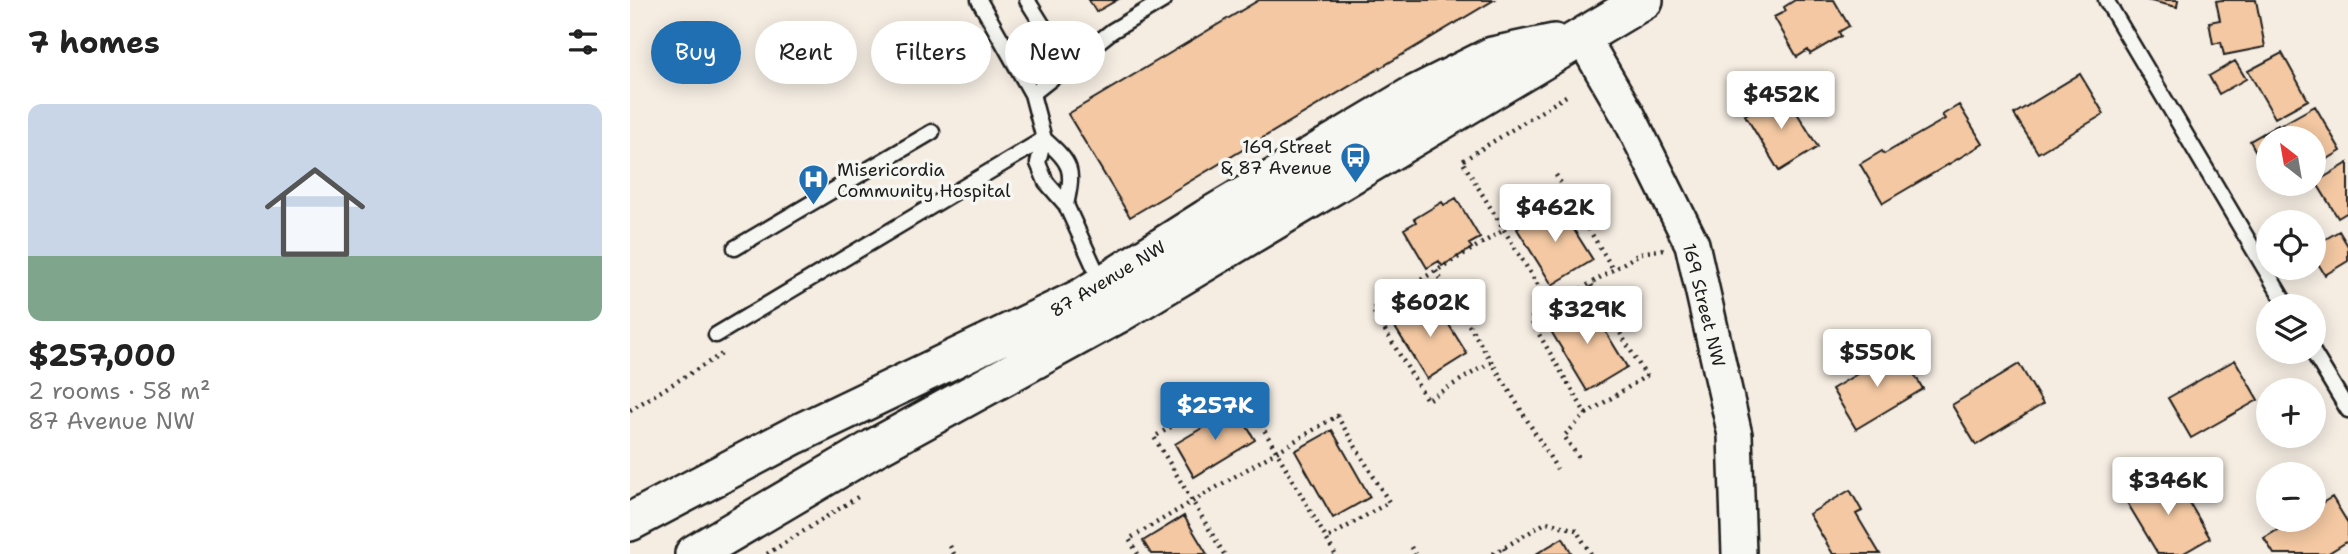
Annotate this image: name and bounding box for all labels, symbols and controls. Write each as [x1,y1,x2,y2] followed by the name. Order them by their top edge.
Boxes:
[651,21,741,84] chip: Buy
[755,21,857,84] chip: Rent
[871,21,991,84] chip: Filters
[1005,21,1105,84] chip: New
[28,22,160,63] text: 7 homes
[564,23,602,61] icon: filters
[1732,72,1830,131] pin: $452K
[1743,79,1819,109] text: $452K
[2256,126,2326,196] north arrow
[2256,126,2326,532] map controls
[1221,135,1332,180] place label: 169 Street & 87 Avenue
[1338,140,1372,184] bus stop icon: 169 Street & 87 Avenue
[252,149,378,275] icon: home
[837,158,1011,203] place label: Misericordia Community Hospital
[797,163,831,207] hospital icon: Misericordia Community Hospital
[1506,184,1604,244] pin: $462K
[1516,192,1594,222] text: $462K
[2256,210,2326,280] button: locate
[1046,235,1170,323] street label: 87 Avenue NW
[1677,241,1731,369] street label: 169 Street NW
[1381,280,1479,339] pin: $602K
[1538,286,1636,346] pin: $329K
[1391,287,1469,317] text: $602K
[1548,294,1626,324] text: $329K
[2256,294,2326,364] button: layers
[1828,330,1926,389] pin: $550K
[28,335,176,376] text: $257,000
[1839,337,1915,367] text: $550K
[28,376,211,406] text: 2 rooms · 58 m²
[2256,378,2326,448] button: +
[1166,382,1264,442] pin: $257K
[1176,390,1254,420] text: $257K
[28,406,195,436] text: 87 Avenue NW
[2119,458,2217,517] pin: $346K
[2256,462,2326,532] button: −
[2128,465,2208,495] text: $346K

